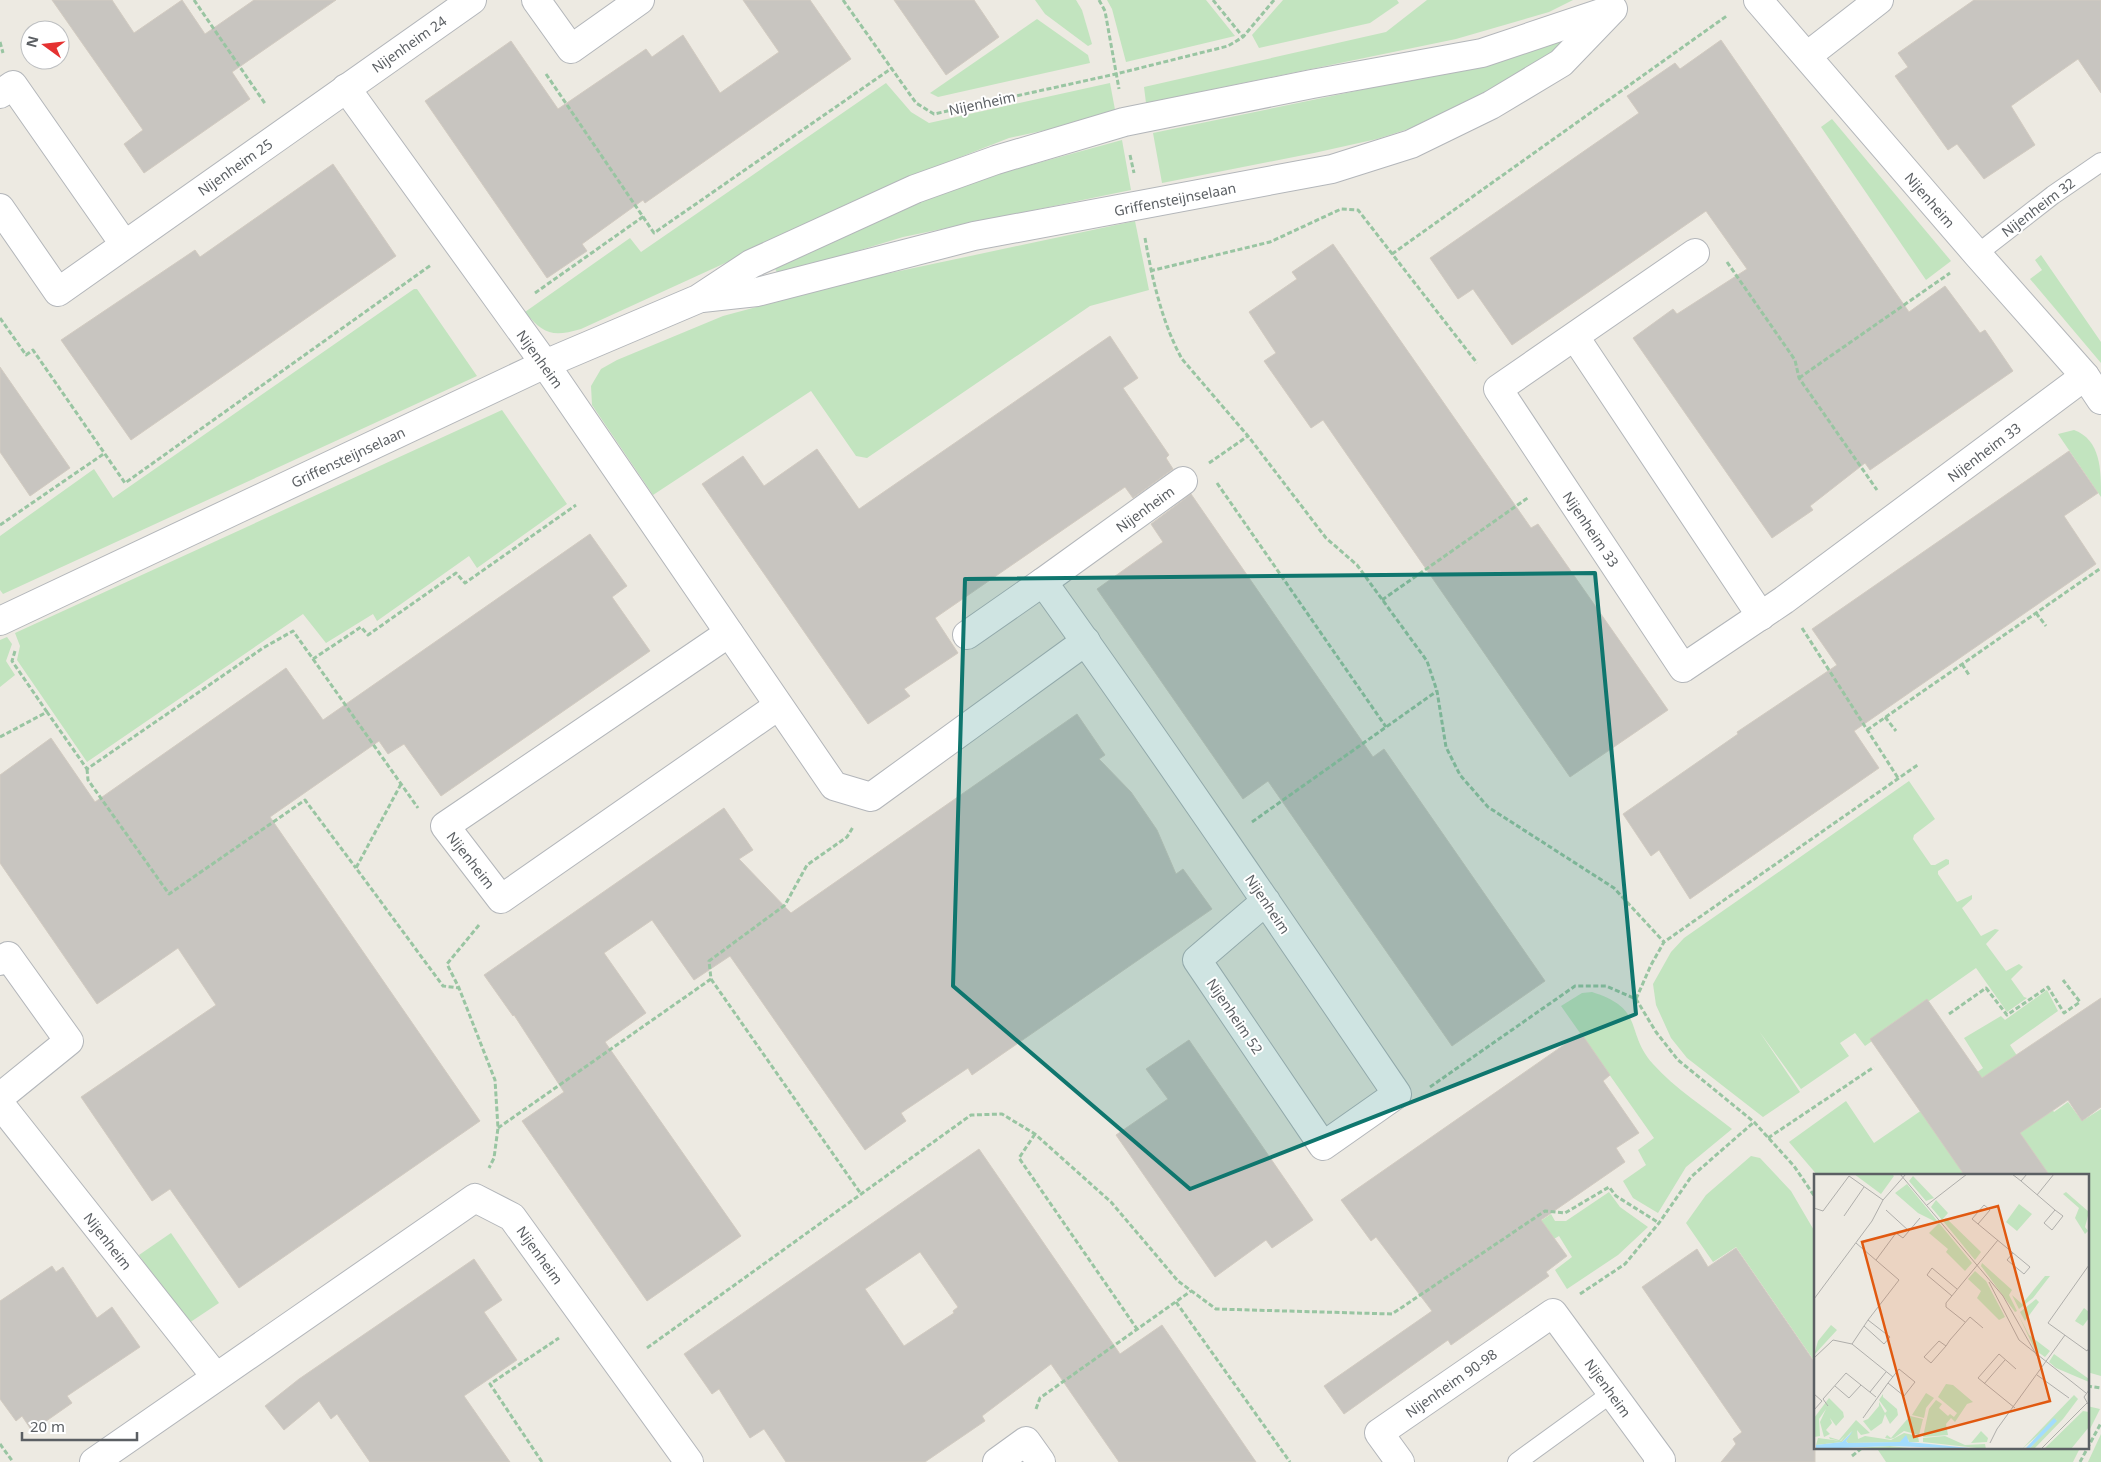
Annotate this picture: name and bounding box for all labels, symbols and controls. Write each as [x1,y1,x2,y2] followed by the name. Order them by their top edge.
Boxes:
[368,11,450,77] street label: Nijenheim 24
[20,20,70,70] north arrow
[21,34,43,49] text: N
[947,87,1017,119] street label: Nijenheim
[194,134,276,200] street label: Nijenheim 25
[1901,168,1959,232] street label: Nijenheim
[1997,173,2079,241] street label: Nijenheim 32
[1112,178,1238,220] street label: Griffensteijnselaan
[512,326,568,392] street label: Nijenheim
[1943,418,2025,486] street label: Nijenheim 33
[288,422,408,492] street label: Griffensteijnselaan
[1112,481,1178,537] street label: Nijenheim
[1559,487,1623,571] street label: Nijenheim 33
[443,827,499,893] street label: Nijenheim
[1241,871,1295,937] street label: Nijenheim
[1203,974,1267,1058] street label: Nijenheim 52
[1814,1174,2088,1450] inset map
[80,1208,136,1274] street label: Nijenheim
[512,1222,568,1288] street label: Nijenheim
[1401,1344,1501,1422] street label: Nijenheim 90-98
[1580,1355,1636,1421] street label: Nijenheim
[22,1410,138,1442] scale bar
[30,1416,65,1436] text: 20 m

